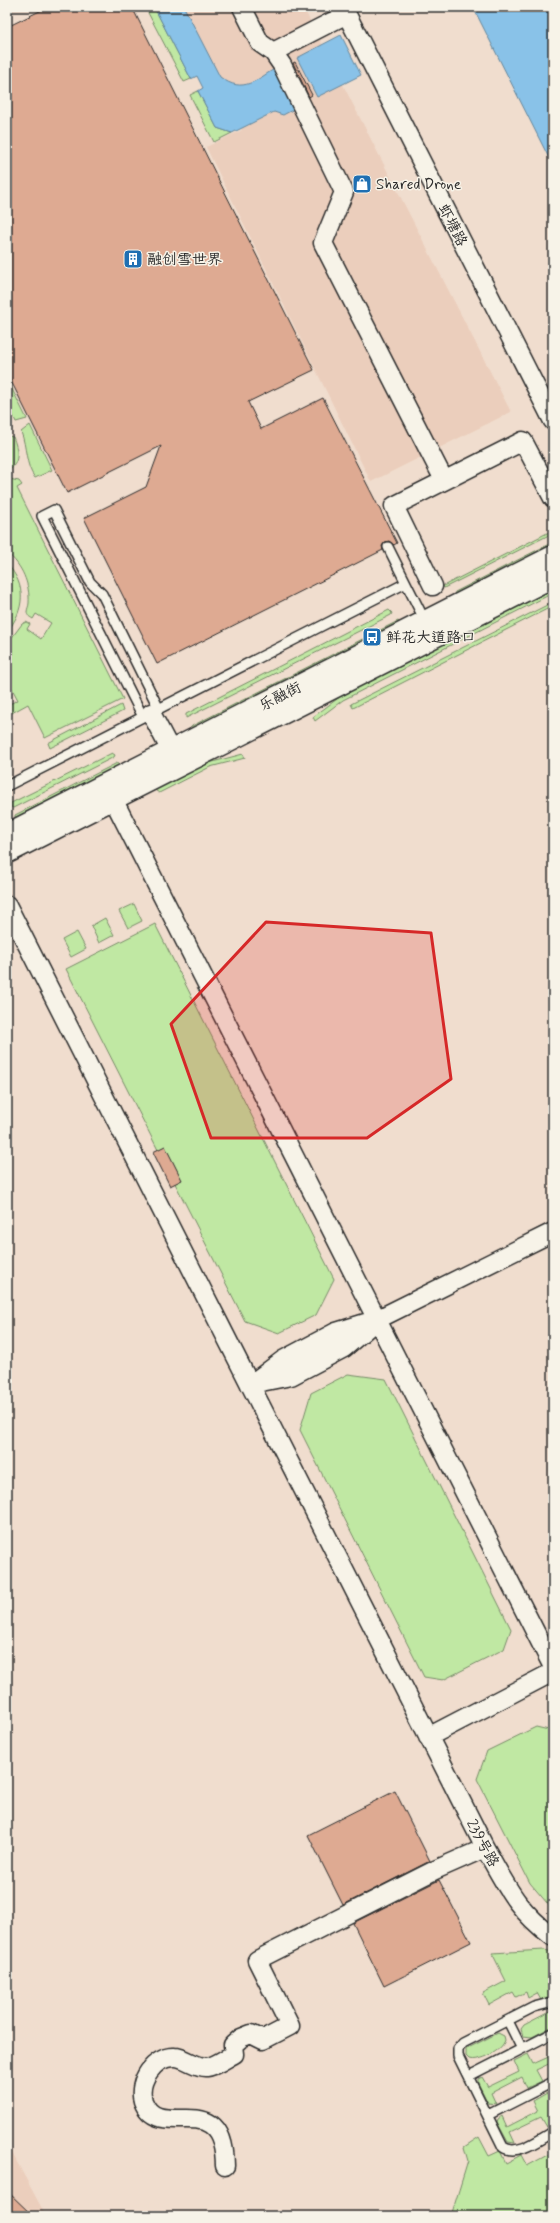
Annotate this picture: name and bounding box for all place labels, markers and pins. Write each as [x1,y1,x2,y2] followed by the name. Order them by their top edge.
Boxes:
[351,173,373,195] shop icon: Shared Drone
[376,175,461,195] place label: Shared Drone
[122,248,144,270] building icon: 融创雪世界
[147,250,222,270] place label: 融创雪世界
[361,626,383,648] bus stop icon: 鲜花大道路口
[386,628,476,648] place label: 鲜花大道路口

